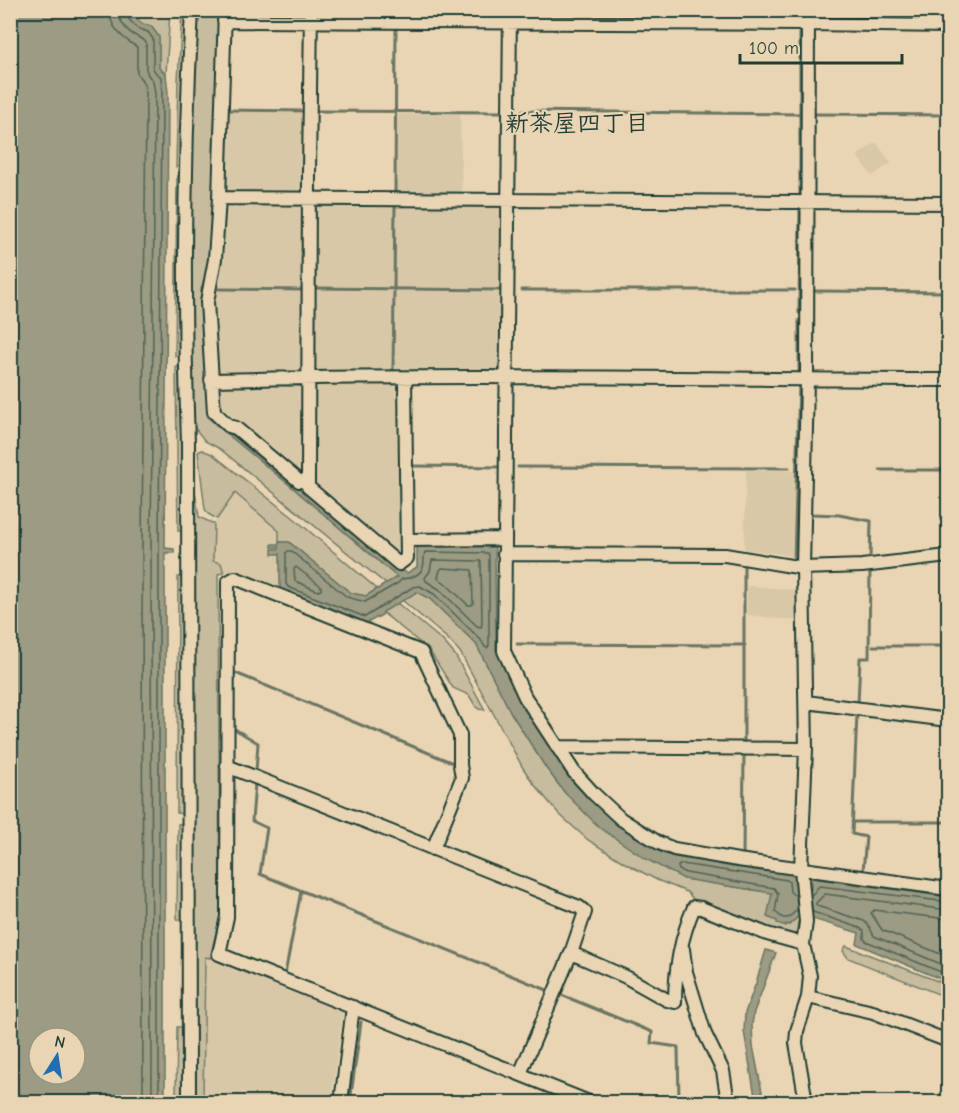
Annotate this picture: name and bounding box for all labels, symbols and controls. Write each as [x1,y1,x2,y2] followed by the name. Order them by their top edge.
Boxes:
[740,27,902,65] scale bar
[749,38,799,59] text: 100 m
[505,109,649,137] district label: 新茶屋四丁目
[27,1026,87,1086] north arrow
[53,1032,67,1052] text: N

